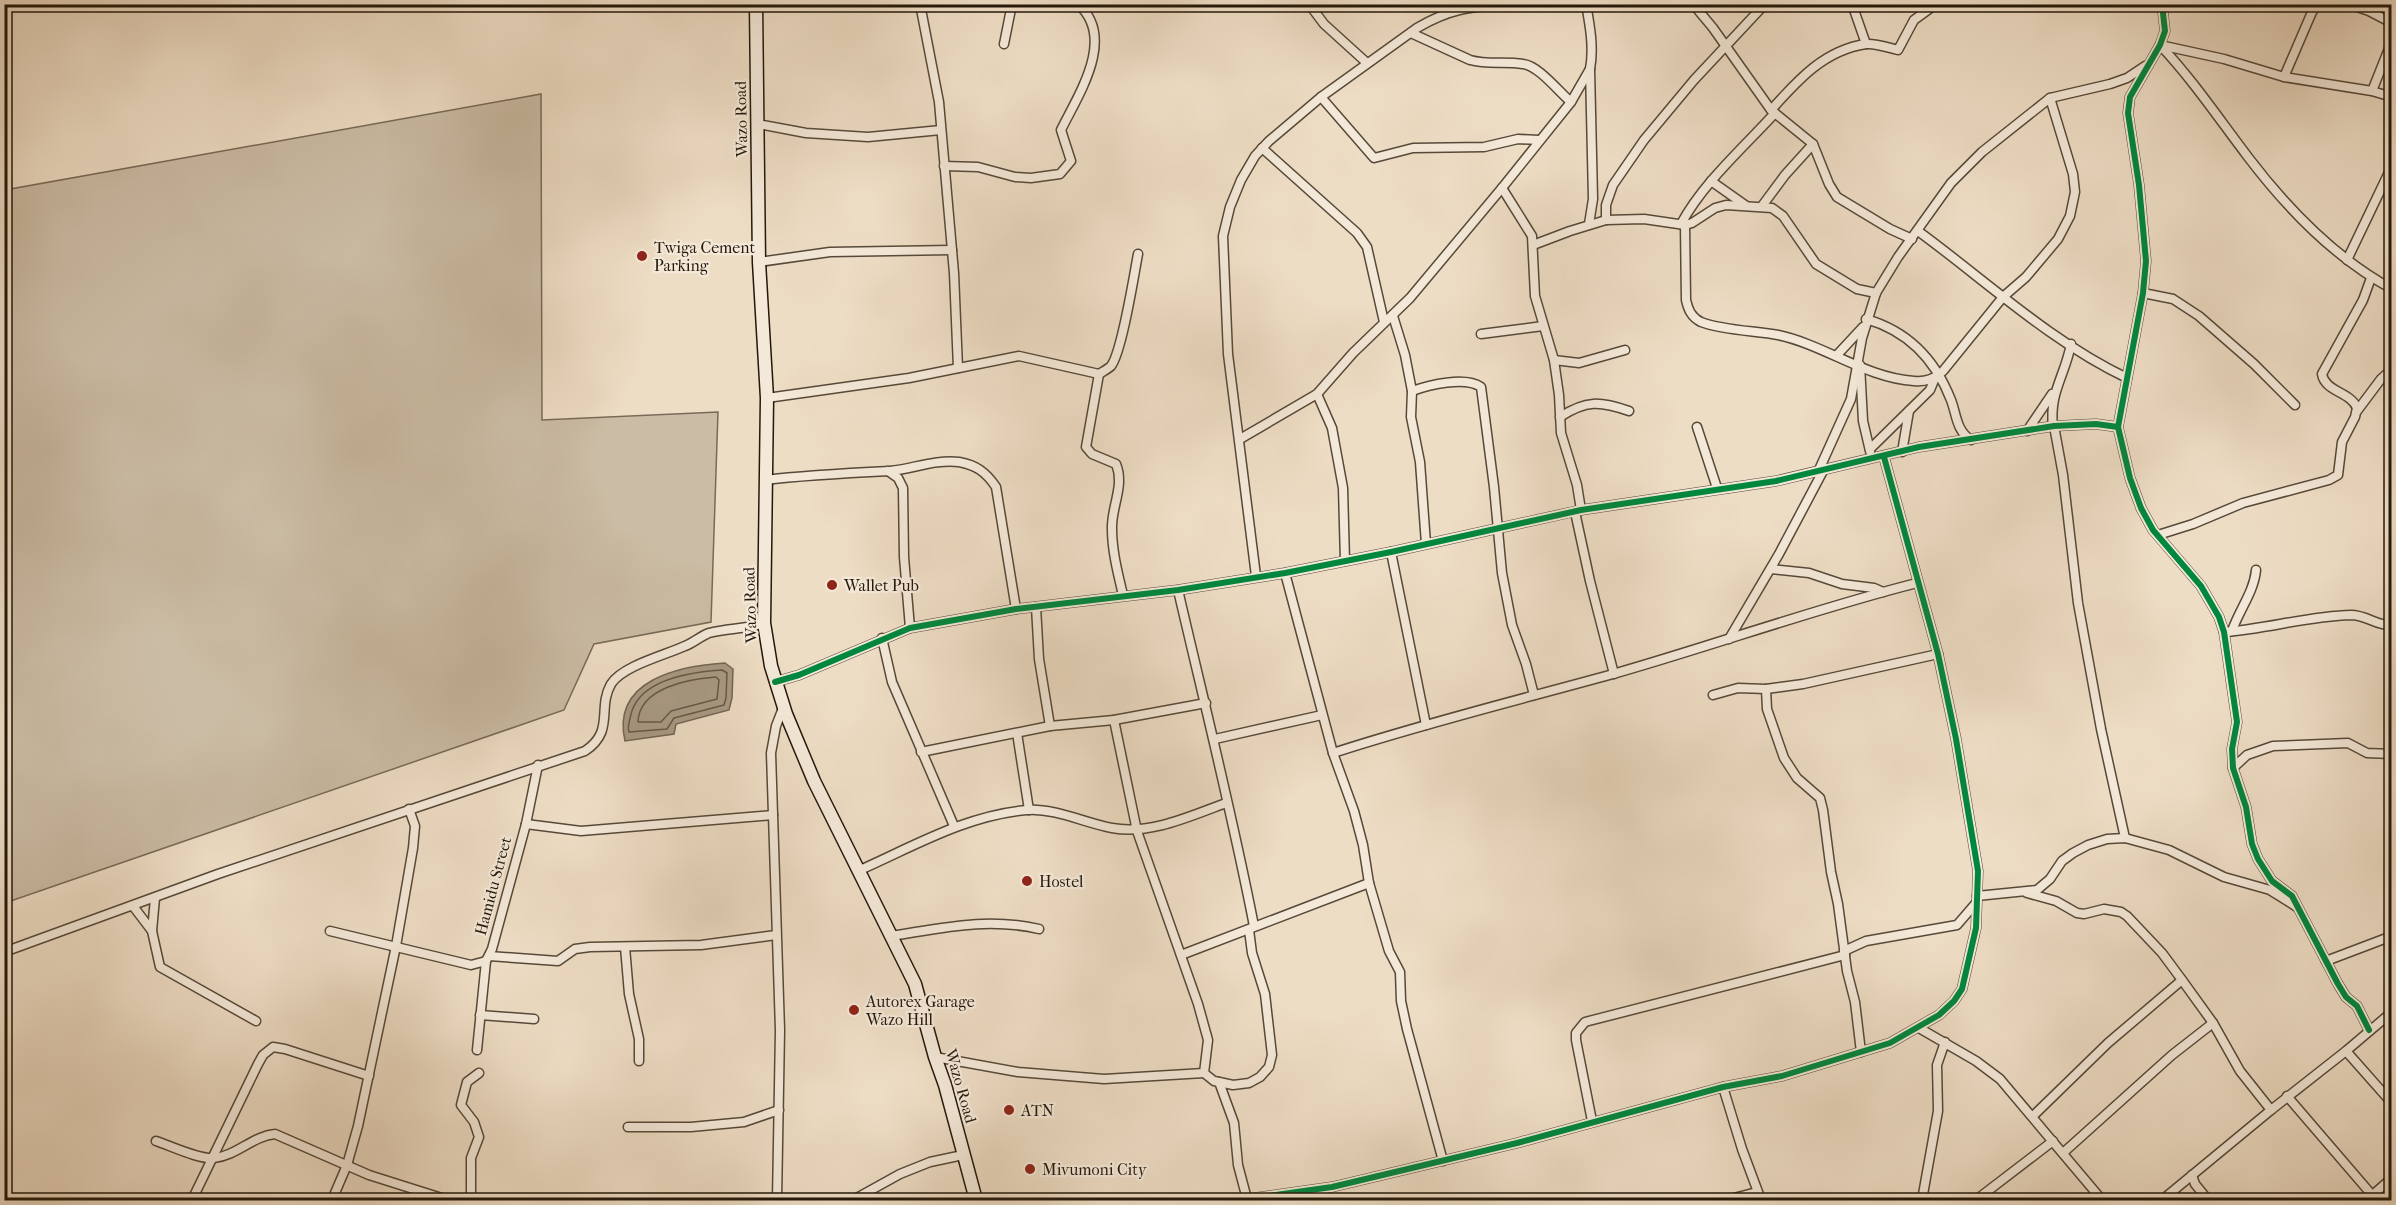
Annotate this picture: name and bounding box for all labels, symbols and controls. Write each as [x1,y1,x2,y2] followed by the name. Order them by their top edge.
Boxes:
[731,80,751,158] street label: Wazo Road
[654,238,755,275] place label: Twiga Cement Parking
[635,249,649,263] marker: Twiga Cement Parking
[739,566,761,644] street label: Wazo Road
[843,576,919,595] place label: Wallet Pub
[825,578,839,592] marker: Wallet Pub
[471,834,515,937] street label: Hamidu Street
[1039,872,1084,891] place label: Hostel
[1020,874,1034,888] marker: Hostel
[865,992,975,1029] place label: Autorex Garage Wazo Hill
[847,1003,861,1017] marker: Autorex Garage Wazo Hill
[941,1046,981,1126] street label: Wazo Road
[1020,1101,1054,1120] place label: ATN
[1002,1103,1016,1117] marker: ATN
[1042,1160,1147,1179] place label: Mivumoni City
[1023,1162,1037,1176] marker: Mivumoni City

